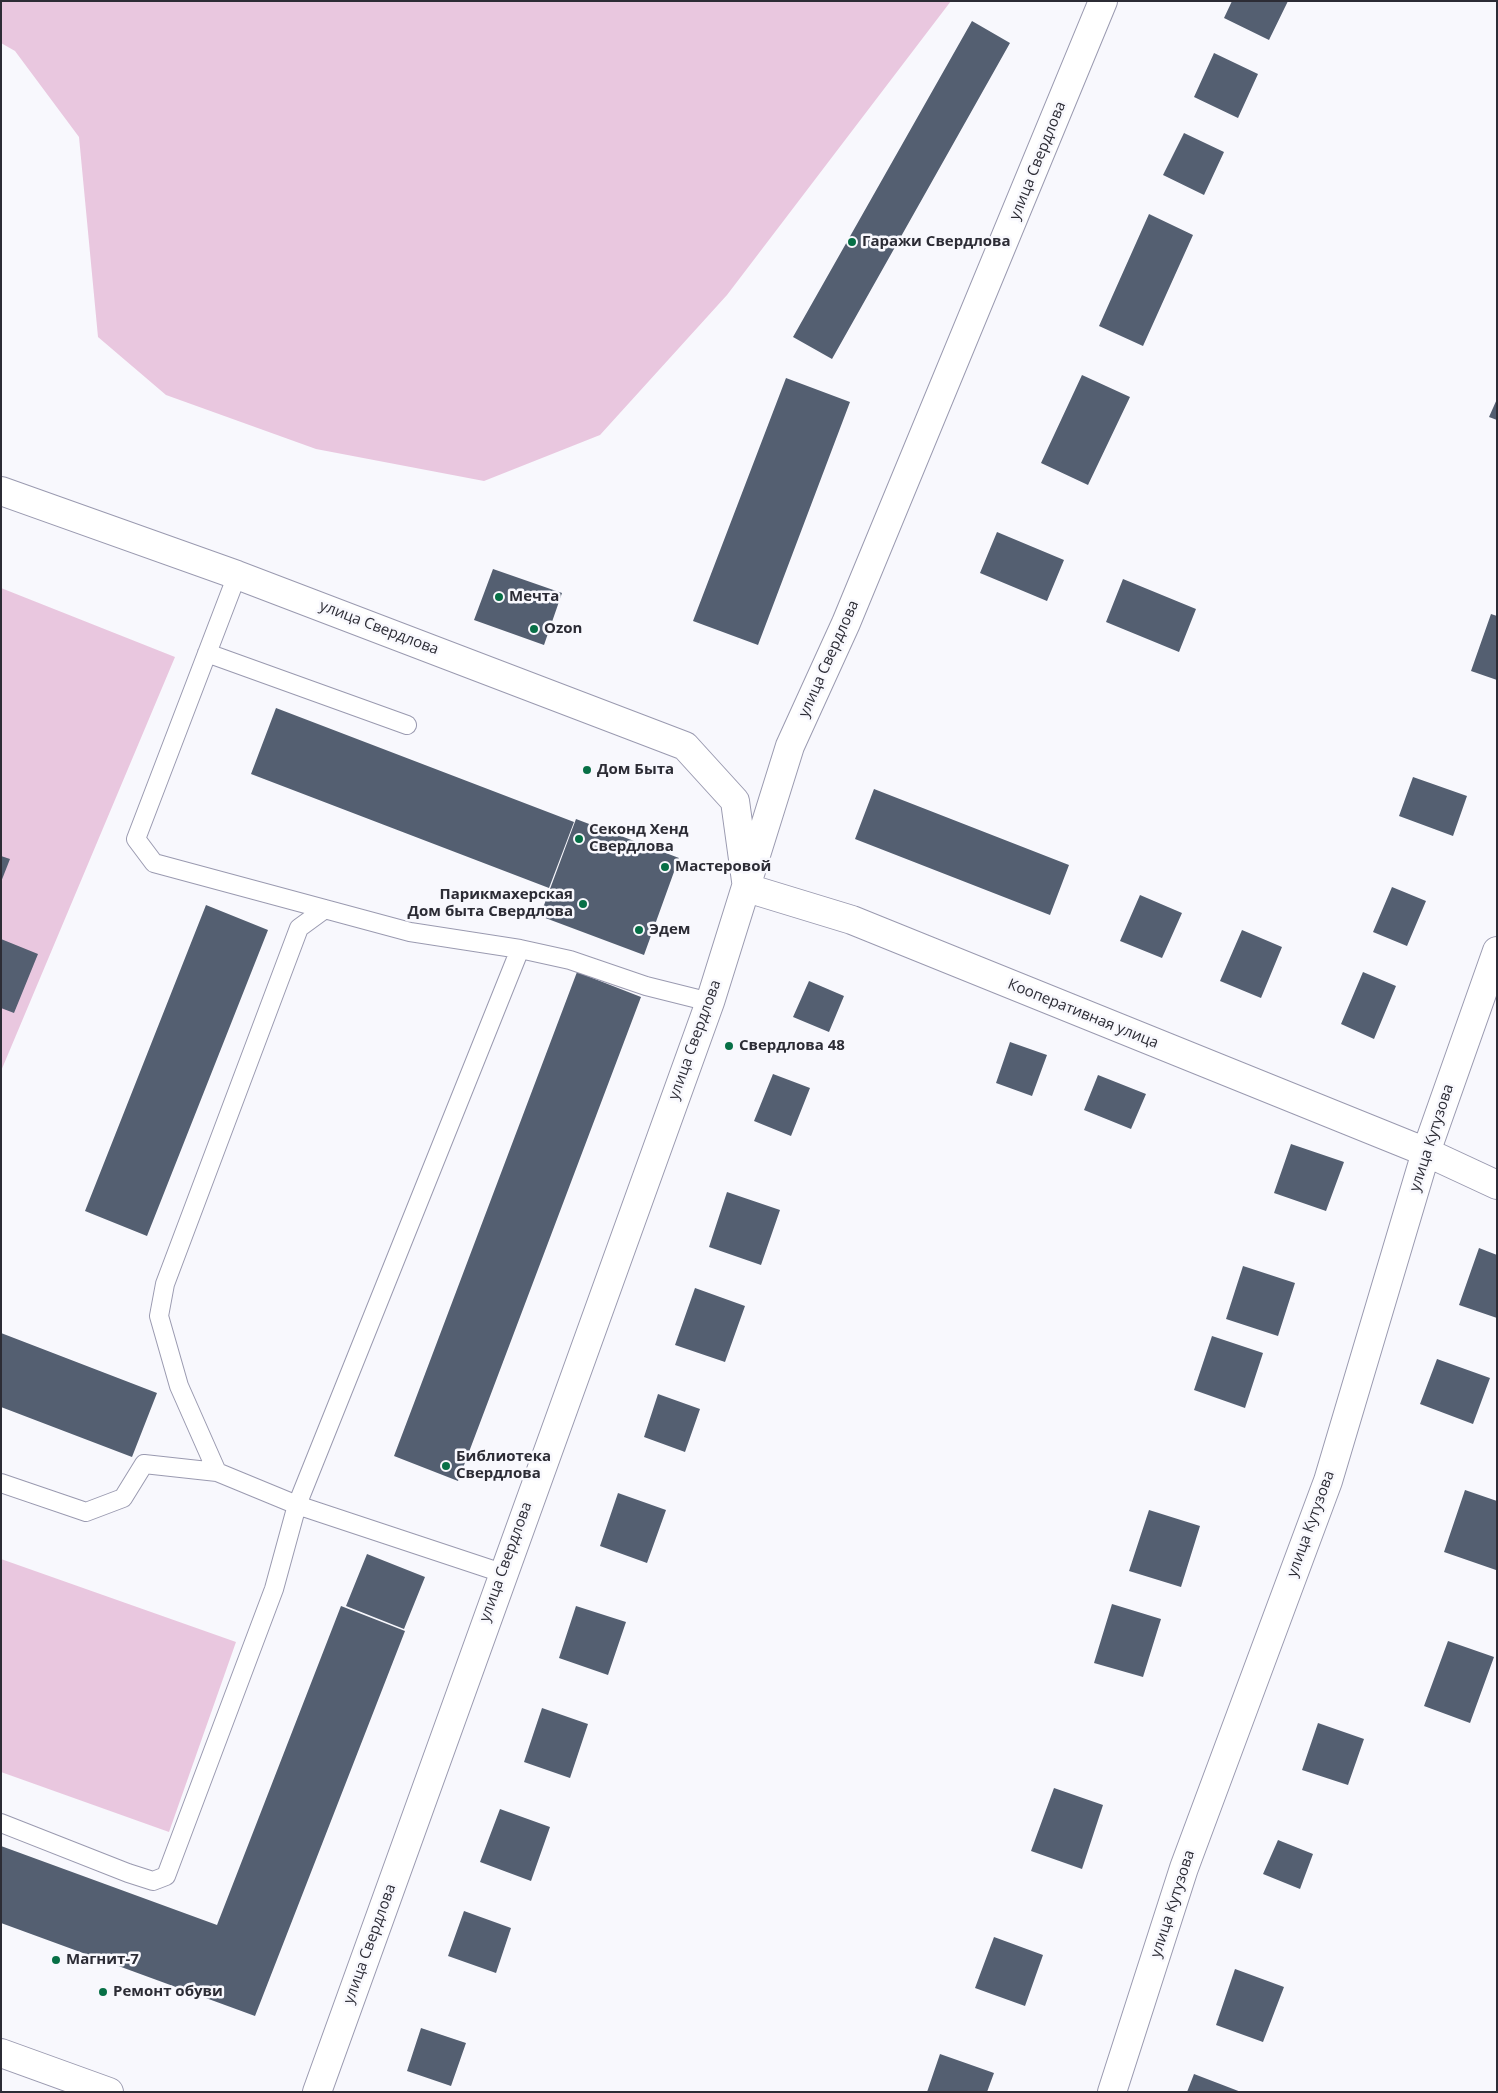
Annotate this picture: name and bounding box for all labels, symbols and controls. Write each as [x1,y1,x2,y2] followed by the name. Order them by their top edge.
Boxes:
[1006,99,1070,223] street label: улица Свердлова
[862,233,1011,251] place label: Гаражи Свердлова
[846,236,858,248] marker: Гаражи Свердлова
[509,588,559,606] place label: Мечта
[493,591,505,603] marker: Мечта
[317,597,441,659] street label: улица Свердлова
[795,598,863,720] street label: улица Свердлова
[544,620,582,638] place label: Ozon
[528,623,540,635] marker: Ozon
[597,761,674,779] place label: Дом Быта
[581,764,593,776] marker: Дом Быта
[589,821,689,856] place label: Секонд Хенд Свердлова
[573,833,585,845] marker: Секонд Хенд Свердлова
[675,858,771,876] place label: Мастеровой
[659,861,671,873] marker: Мастеровой
[408,886,573,921] place label: Парикмахерская Дом быта Свердлова
[577,898,589,910] marker: Парикмахерская Дом быта Свердлова
[649,921,690,939] place label: Эдем
[633,924,645,936] marker: Эдем
[1005,975,1161,1053] street label: Кооперативная улица
[665,978,725,1102] street label: улица Свердлова
[739,1037,845,1055] place label: Свердлова 48
[723,1040,735,1052] marker: Свердлова 48
[1406,1082,1458,1194] street label: улица Кутузова
[456,1448,551,1483] place label: Библиотека Свердлова
[440,1460,452,1472] marker: Библиотека Свердлова
[1283,1468,1339,1580] street label: улица Кутузова
[476,1500,536,1624] street label: улица Свердлова
[1147,1848,1199,1960] street label: улица Кутузова
[340,1882,400,2006] street label: улица Свердлова
[66,1951,139,1969] place label: Магнит-7
[50,1954,62,1966] marker: Магнит-7
[113,1983,223,2001] place label: Ремонт обуви
[97,1986,109,1998] marker: Ремонт обуви

